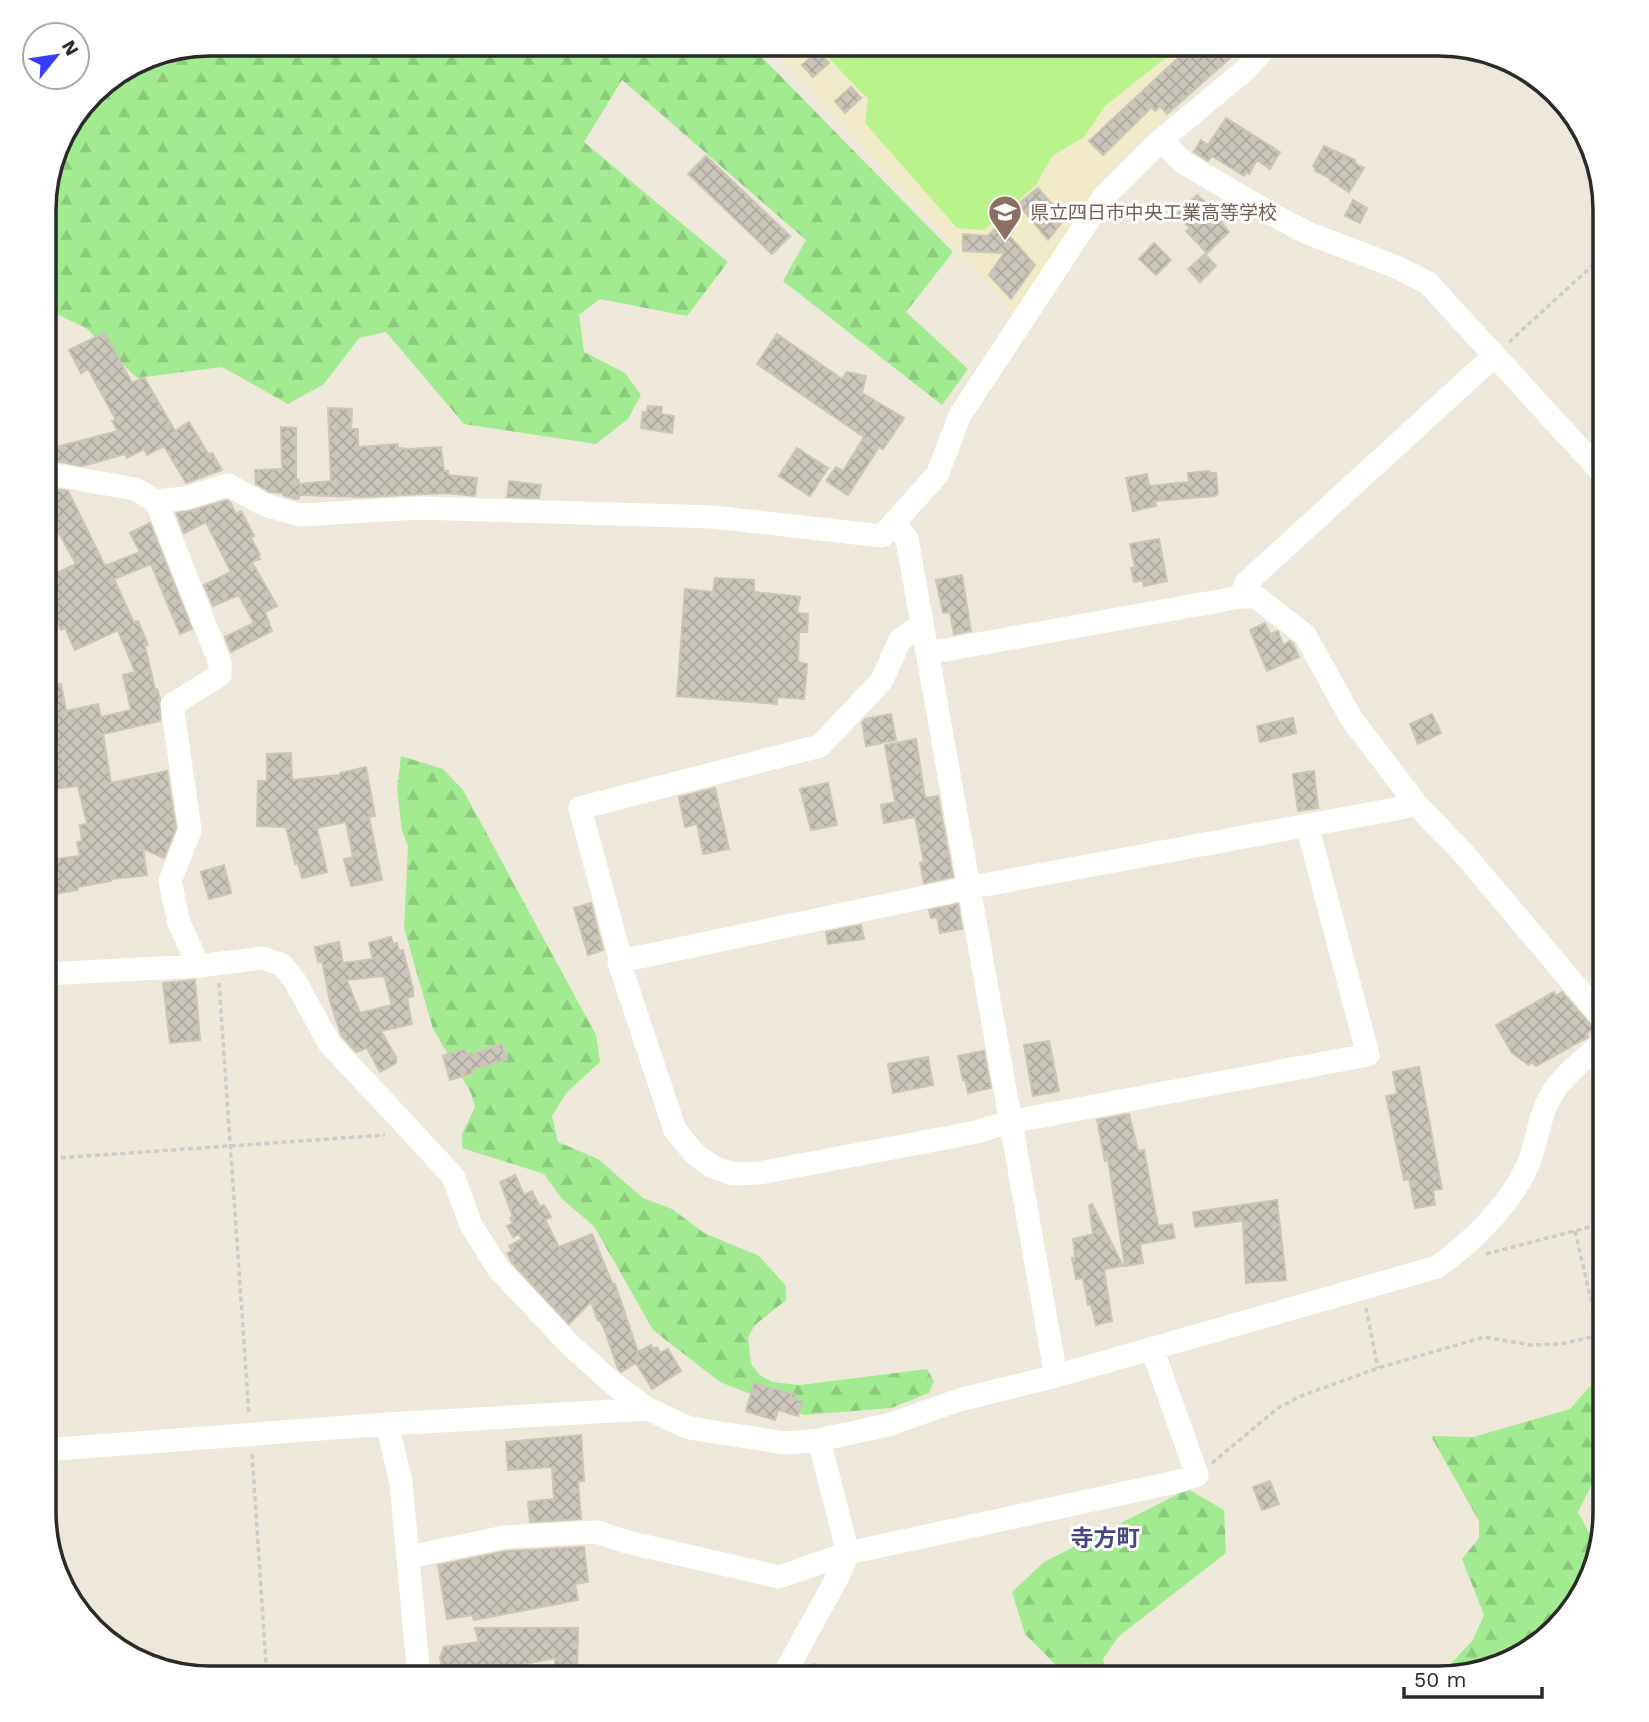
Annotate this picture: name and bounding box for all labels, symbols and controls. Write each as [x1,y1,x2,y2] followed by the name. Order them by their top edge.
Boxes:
[21,21,91,91] north arrow
[57,36,84,60] text: N
[986,193,1024,242] school or university icon: 県立四日市中央工業高等学校
[1030,201,1277,224] place label: 県立四日市中央工業高等学校
[1071,1525,1140,1552] district label: 寺方町
[1404,1656,1542,1700] scale bar
[1414,1667,1466,1692] text: 50 m

